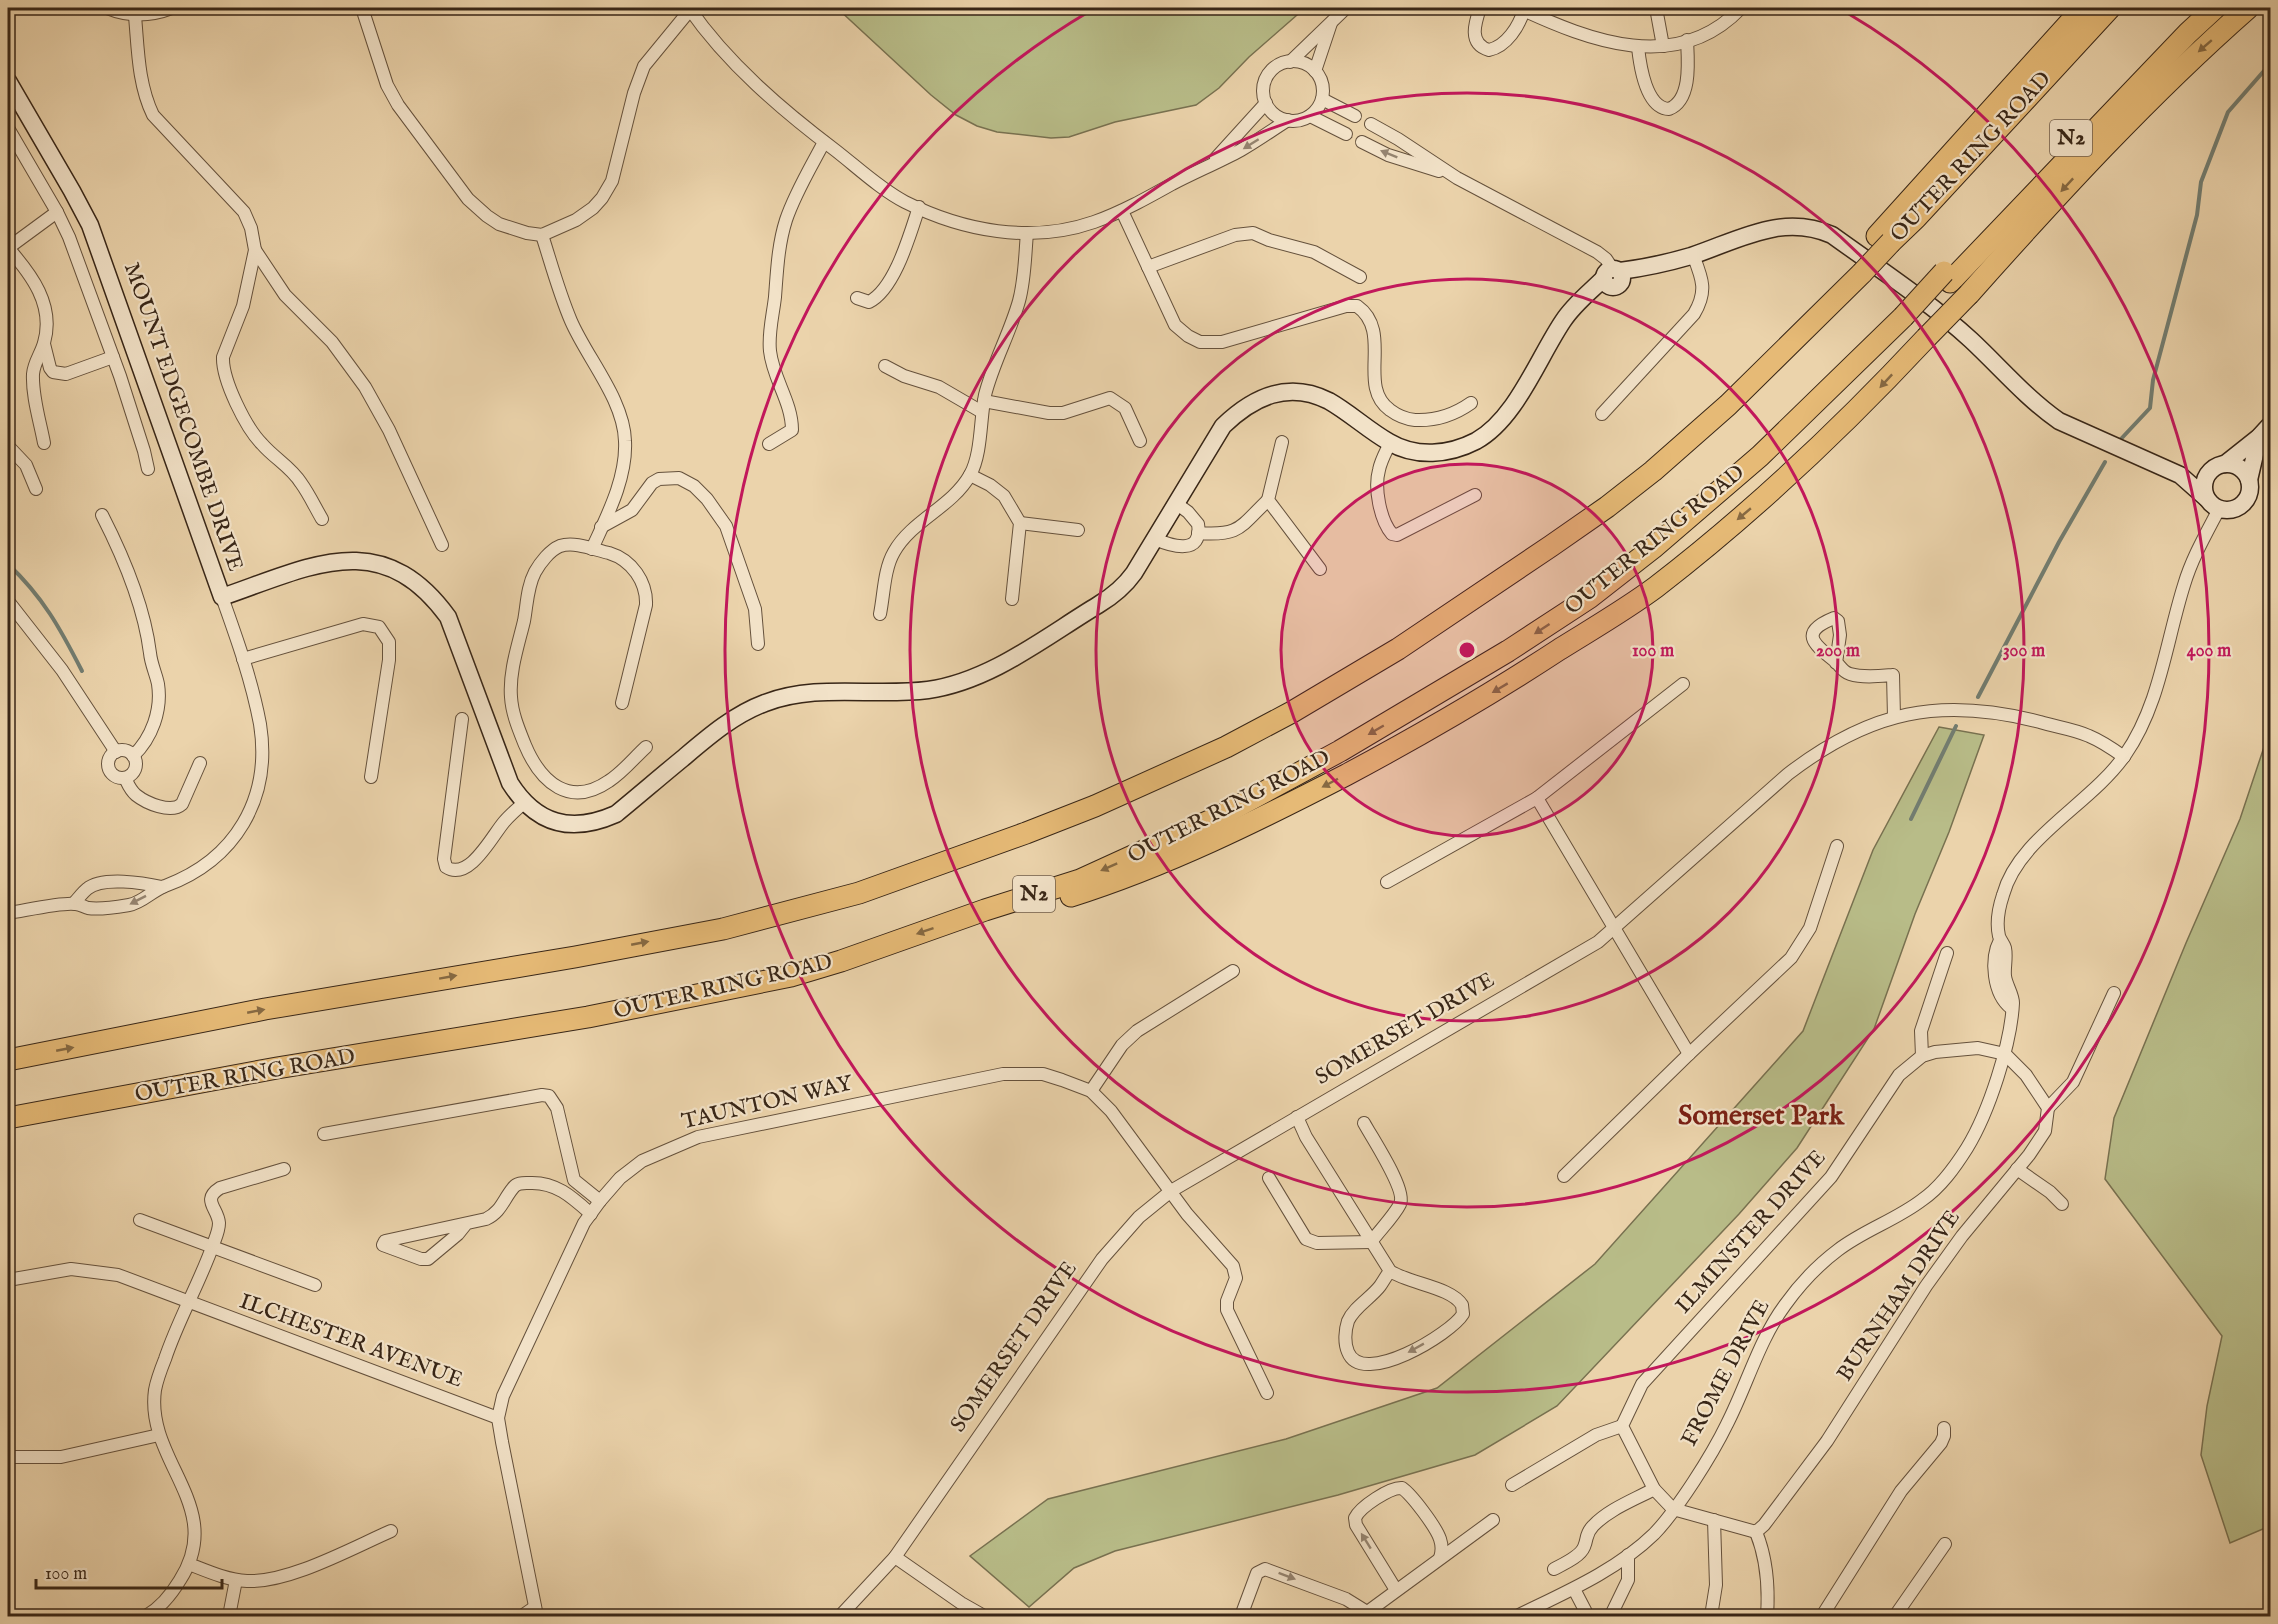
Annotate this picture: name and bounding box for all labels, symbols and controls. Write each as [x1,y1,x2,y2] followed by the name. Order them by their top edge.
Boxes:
[2197,39,2212,53] one-way arrow
[1885,66,2057,248] street label: OUTER RING ROAD
[2050,120,2092,156] road number: N2
[1243,138,1259,149] one-way arrow
[1380,149,1398,159] one-way arrow
[2060,177,2074,192] one-way arrow
[117,259,249,575] street label: MOUNT EDGECOMBE DRIVE
[1879,373,1893,388] one-way arrow
[1559,459,1751,621] street label: OUTER RING ROAD
[1736,507,1751,519] one-way arrow
[1534,623,1550,634] one-way arrow
[1457,640,1477,660] centre of rings
[1632,640,1674,663] text: 100 m
[1816,640,1860,663] text: 200 m
[2003,640,2045,663] text: 300 m
[2187,640,2231,663] text: 400 m
[1492,683,1508,694] one-way arrow
[1367,725,1384,735] one-way arrow
[1123,744,1335,870] street label: OUTER RING ROAD
[1321,778,1338,788] one-way arrow
[1099,862,1117,872] one-way arrow
[1013,876,1055,912] road number: N2
[129,896,146,905] one-way arrow
[915,926,933,936] one-way arrow
[631,938,650,947] one-way arrow
[611,948,835,1026] street label: OUTER RING ROAD
[1310,966,1500,1092] street label: SOMERSET DRIVE
[439,972,458,981] one-way arrow
[247,1006,266,1015] one-way arrow
[133,1043,357,1109] street label: OUTER RING ROAD
[56,1044,75,1053] one-way arrow
[679,1070,856,1136] street label: TAUNTON WAY
[1678,1099,1845,1134] district label: Somerset Park
[1670,1144,1832,1320] street label: ILMINSTER DRIVE
[1831,1205,1967,1387] street label: BURNHAM DRIVE
[945,1256,1083,1438] street label: SOMERSET DRIVE
[236,1288,466,1394] street label: ILCHESTER AVENUE
[1676,1295,1776,1451] street label: FROME DRIVE
[1407,1343,1424,1353] one-way arrow
[1360,1532,1371,1549] one-way arrow
[36,1552,222,1590] scale bar
[45,1563,87,1586] text: 100 m
[1279,1571,1297,1581] one-way arrow

